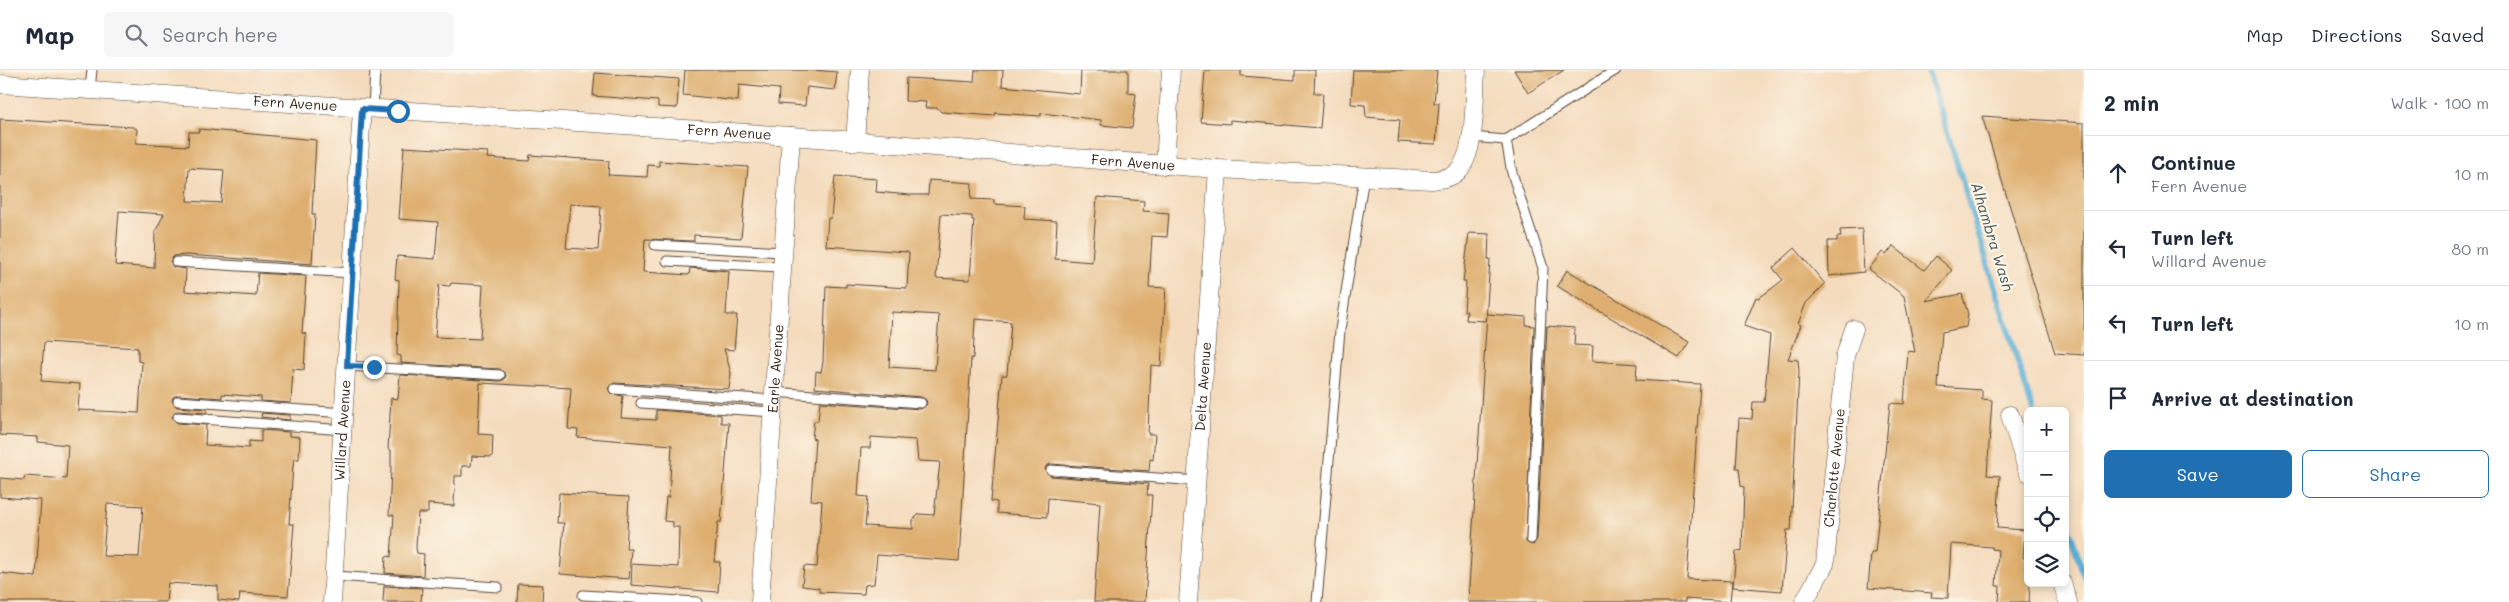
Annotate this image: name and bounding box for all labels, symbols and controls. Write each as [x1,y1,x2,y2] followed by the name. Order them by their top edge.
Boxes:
[104,12,454,57] search box
[25,19,74,50] text: Map
[122,21,150,49] icon: search
[162,22,278,47] text: Search here
[2246,23,2283,47] text: Map
[2311,23,2403,47] text: Directions
[2431,23,2484,47] text: Saved
[2104,89,2159,116] text: 2 min
[253,91,338,115] street label: Fern Avenue
[2390,92,2489,113] text: Walk · 100 m
[387,100,410,123] route start
[687,119,772,144] street label: Fern Avenue
[1091,149,1176,175] street label: Fern Avenue
[2151,150,2236,175] text: Continue
[2104,159,2132,187] icon: ahead
[2454,163,2489,184] text: 10 m
[2151,175,2247,196] text: Fern Avenue
[1967,180,2019,294] water label: Alhambra Wash
[2151,225,2234,250] text: Turn left
[2104,234,2132,262] icon: left
[2452,238,2489,259] text: 80 m
[2151,250,2267,271] text: Willard Avenue
[2104,309,2132,337] icon: left
[2151,311,2234,336] text: Turn left
[2454,313,2489,334] text: 10 m
[763,323,787,413] street label: Earle Avenue
[1190,341,1215,432] street label: Delta Avenue
[363,356,386,379] route end
[329,379,355,481] street label: Willard Avenue
[2104,384,2132,412] icon: arrive
[2151,386,2354,411] text: Arrive at destination
[1819,407,1849,528] street label: Charlotte Avenue
[2024,407,2069,587] map controls
[2024,407,2069,452] button: +
[2104,450,2292,498] button: Save
[2302,450,2489,498] button: Share
[2024,452,2069,497] button: −
[2024,497,2069,542] button: locate
[2024,542,2069,587] button: layers

